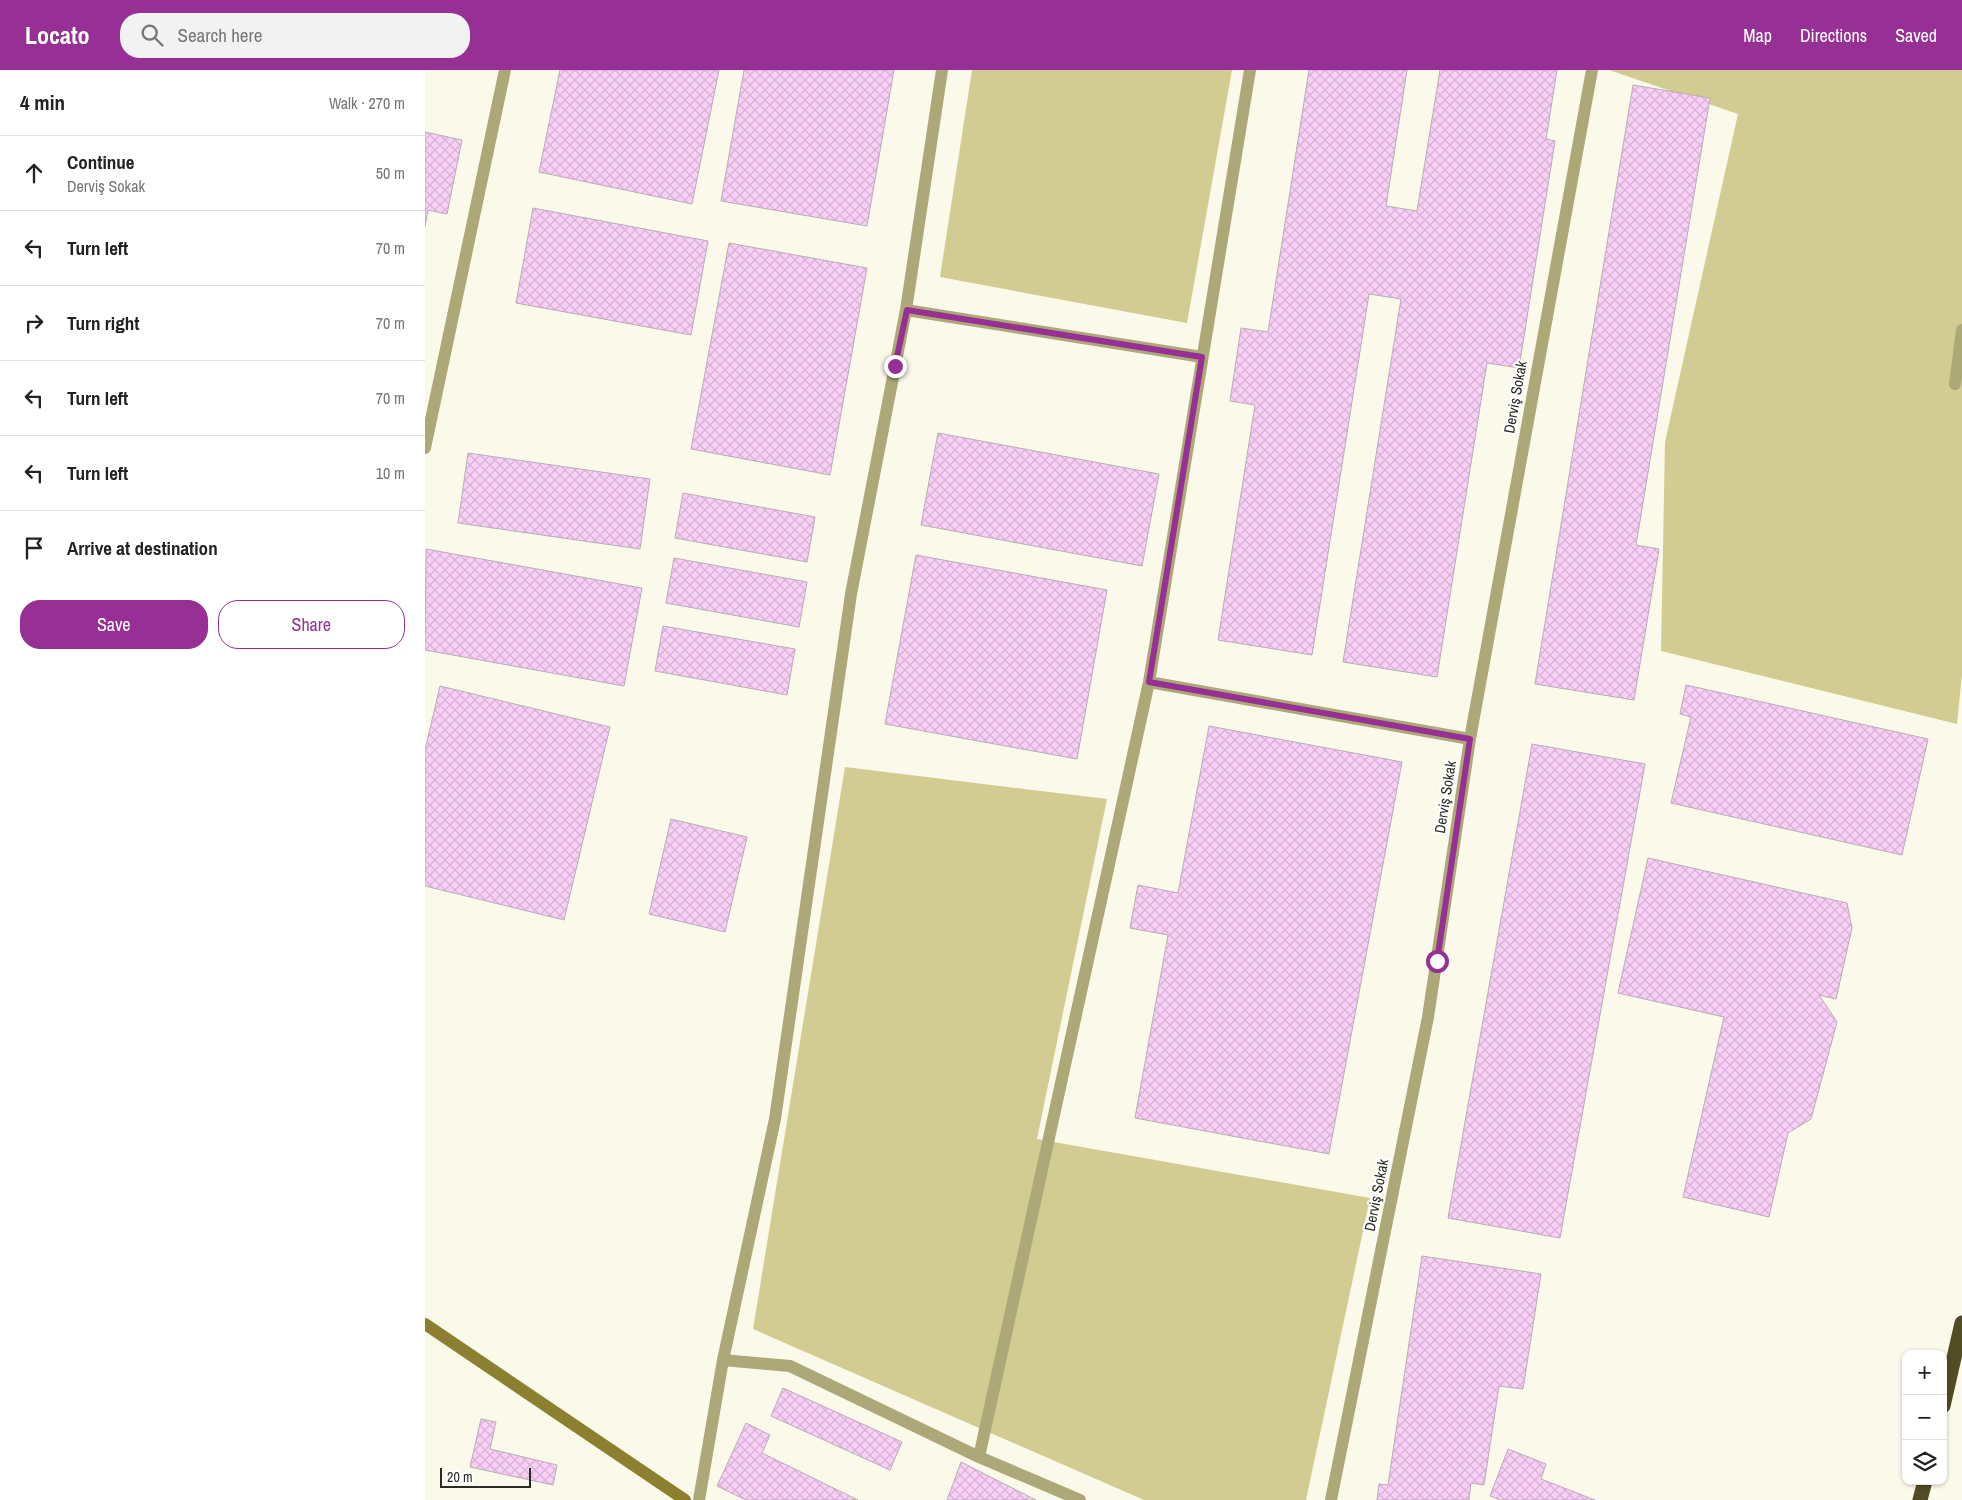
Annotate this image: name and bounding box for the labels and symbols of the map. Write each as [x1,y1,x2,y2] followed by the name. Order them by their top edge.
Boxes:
[884,355,907,378] route end
[1498,358,1532,435] street label: Derviş Sokak
[1429,758,1461,835] street label: Derviş Sokak
[1426,950,1449,973] route start
[1359,1156,1393,1233] street label: Derviş Sokak
[440,1465,531,1488] scale bar

